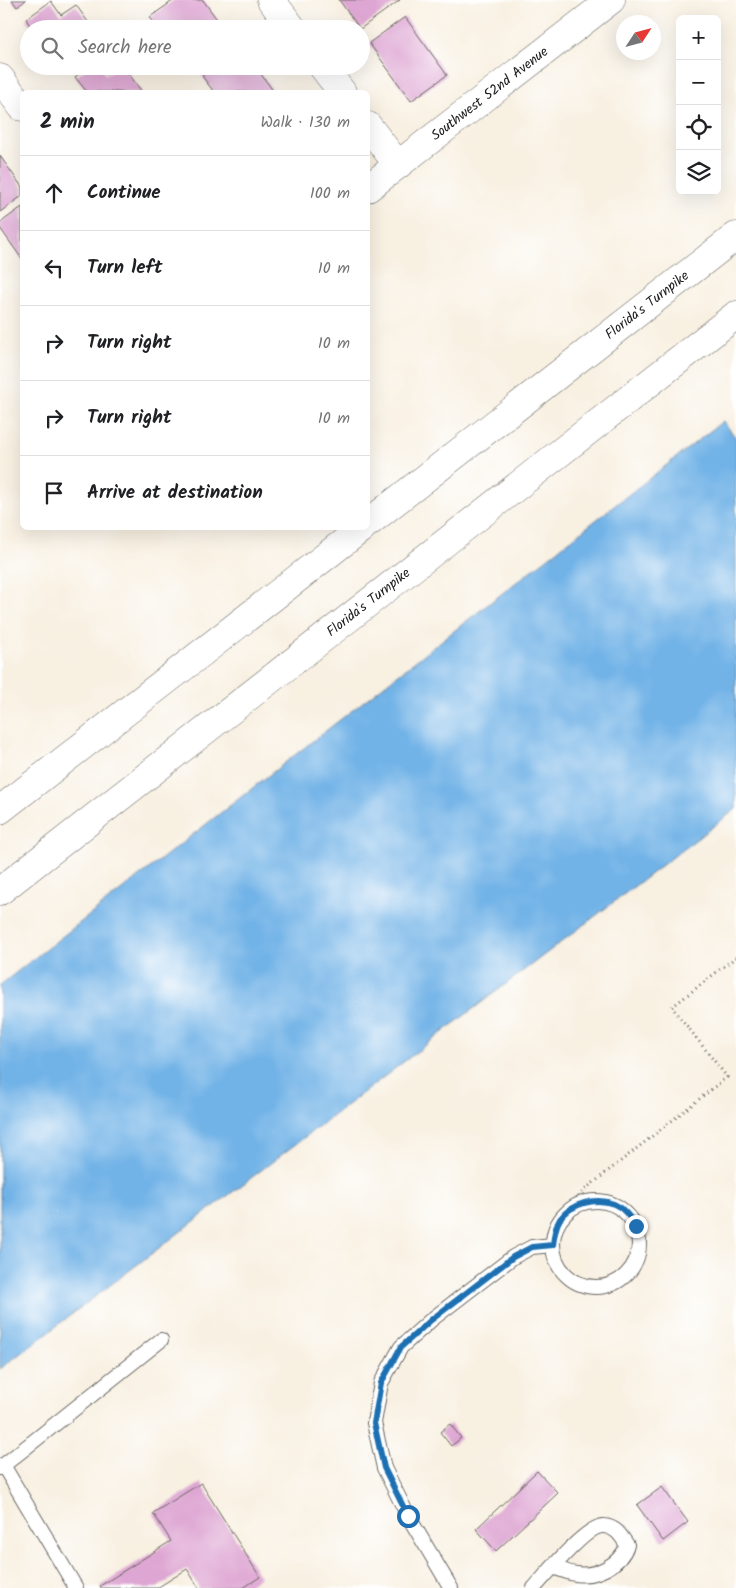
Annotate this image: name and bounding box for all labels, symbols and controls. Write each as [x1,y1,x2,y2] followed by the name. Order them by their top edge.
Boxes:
[616,15,661,60] north arrow
[676,15,721,195] map controls
[676,15,721,60] button: +
[20,20,370,75] search box
[78,33,172,63] text: Search here
[38,34,66,62] icon: search
[426,41,554,146] street label: Southwest 52nd Avenue
[676,60,721,105] button: −
[676,105,721,150] button: locate
[40,106,95,139] text: 2 min
[261,110,350,135] text: Walk · 130 m
[676,150,721,195] button: layers
[87,178,160,208] text: Continue
[40,179,68,207] icon: ahead
[310,181,350,206] text: 100 m
[87,253,162,283] text: Turn left
[40,254,68,282] icon: left
[318,256,350,281] text: 10 m
[600,265,695,345] street label: Florida's Turnpike
[87,328,172,358] text: Turn right
[40,329,68,357] icon: right
[318,331,350,356] text: 10 m
[87,403,172,433] text: Turn right
[40,404,68,432] icon: right
[318,406,350,431] text: 10 m
[87,478,263,508] text: Arrive at destination
[40,479,68,507] icon: arrive
[322,562,416,643] street label: Florida's Turnpike
[625,1215,648,1238] route end
[397,1505,420,1528] route start

